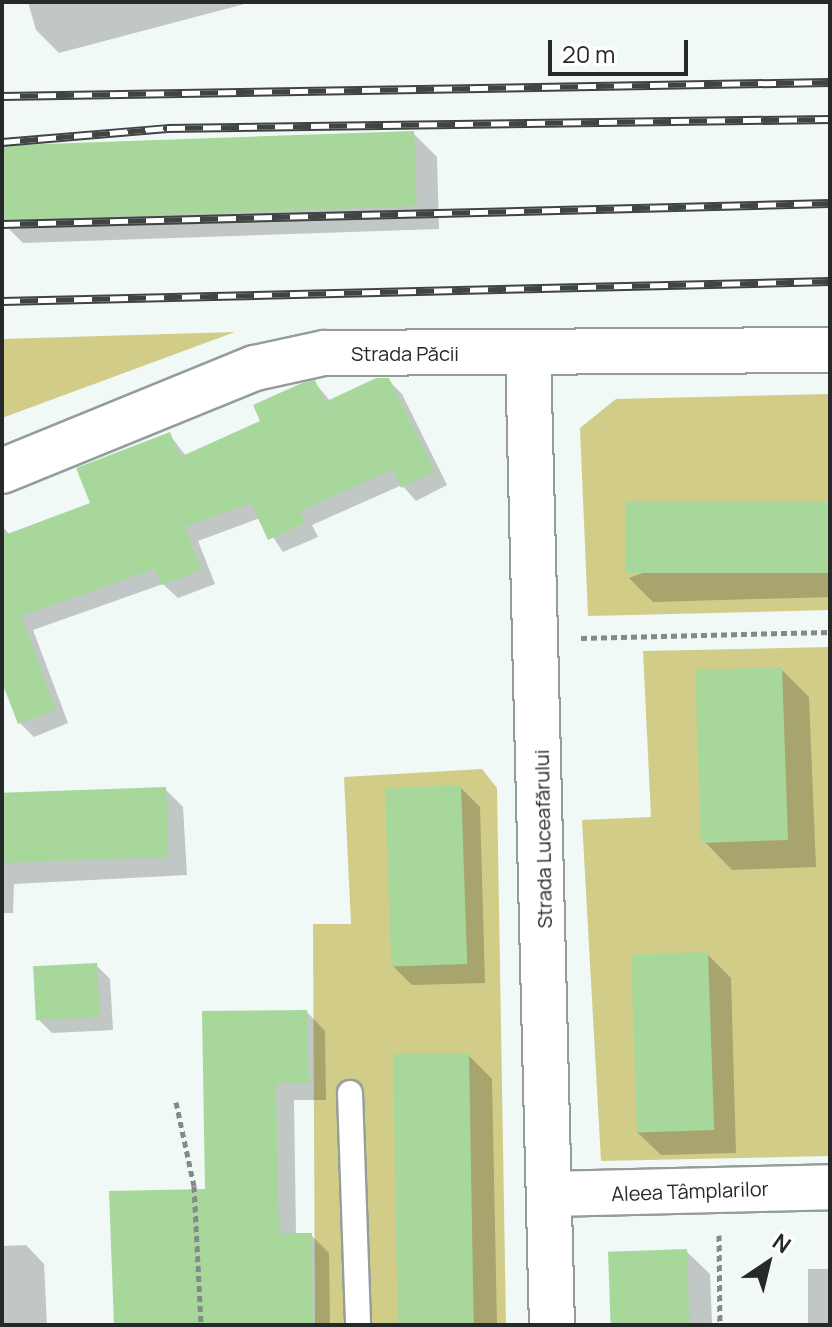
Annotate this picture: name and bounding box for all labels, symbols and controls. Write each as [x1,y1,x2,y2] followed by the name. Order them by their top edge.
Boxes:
[552,24,692,74] scale bar
[562,37,615,70] text: 20 m
[351,341,459,365] street label: Strada Păcii
[529,749,557,929] street label: Strada Luceafărului
[611,1176,769,1206] street label: Aleea Tâmplarilor
[728,1223,808,1303] north arrow
[767,1227,797,1260] text: N

